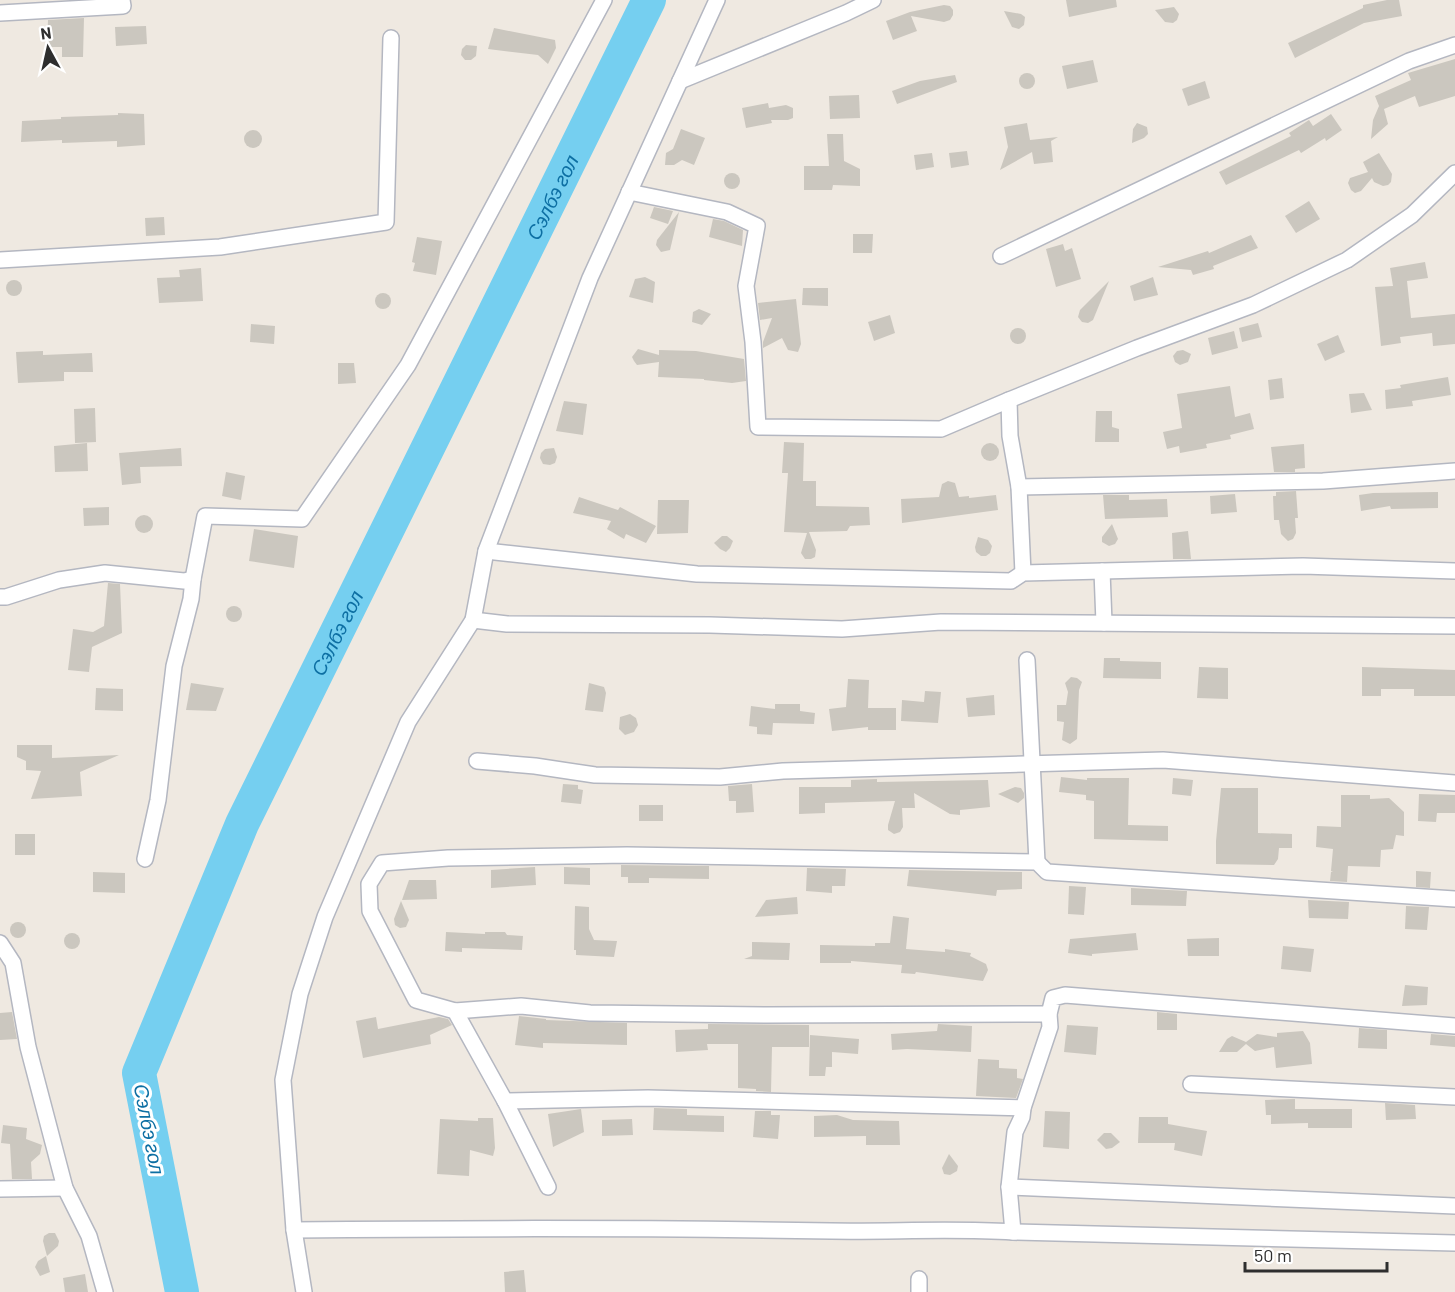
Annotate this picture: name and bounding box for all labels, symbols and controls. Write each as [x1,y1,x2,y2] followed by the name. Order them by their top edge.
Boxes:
[18,18,78,78] north arrow
[39,23,52,43] text: N
[521,151,583,243] water label: Сэлбэ гол
[305,586,368,679] water label: Сэлбэ гол
[129,1082,171,1176] water label: Сэлбэ гол
[1245,1235,1388,1273] scale bar
[1254,1244,1292,1266] text: 50 m

